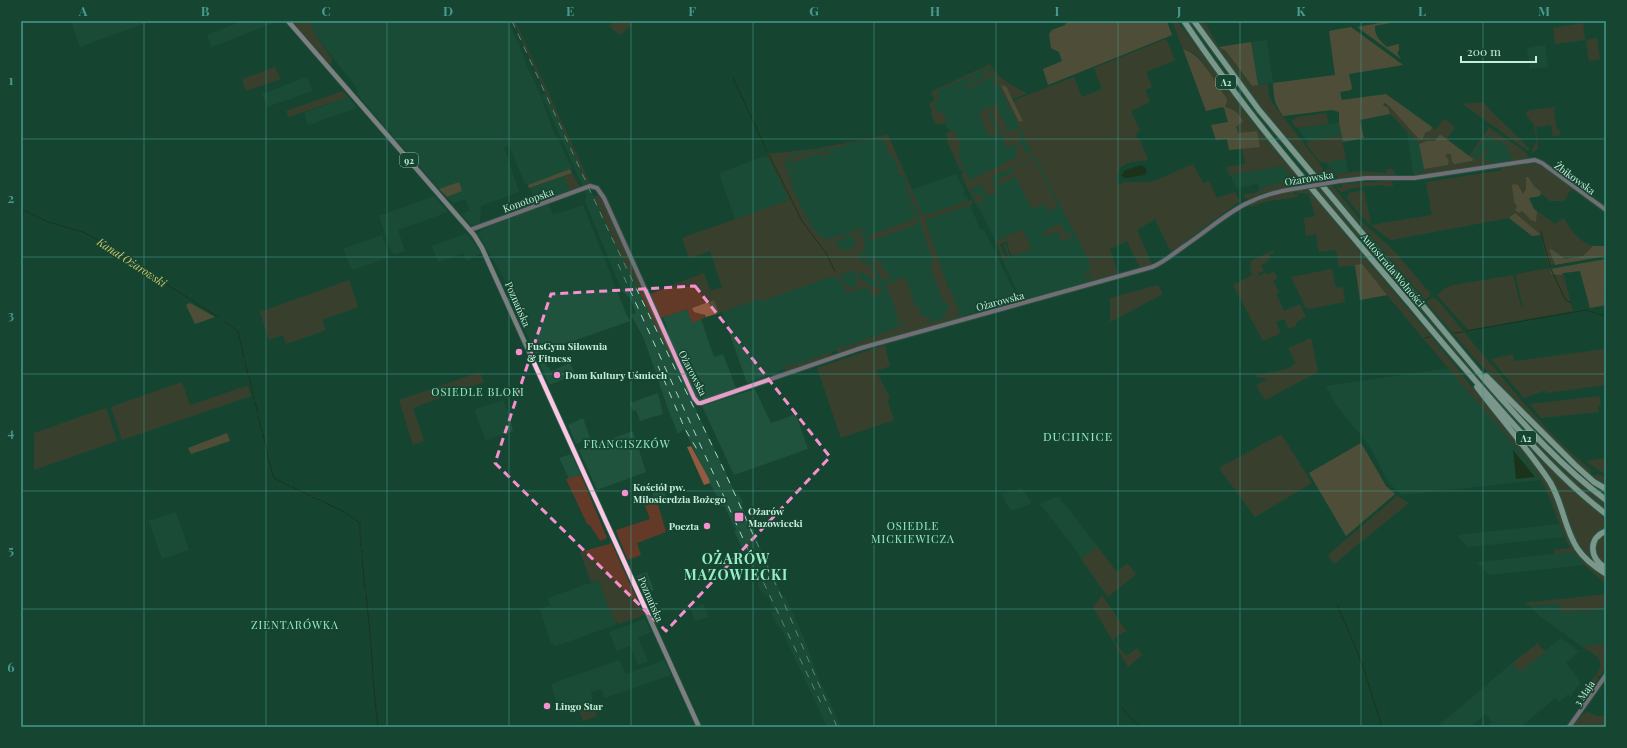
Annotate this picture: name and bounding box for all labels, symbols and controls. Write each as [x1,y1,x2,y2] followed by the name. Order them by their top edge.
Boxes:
[78,2,88,19] text: A
[201,2,210,19] text: B
[321,2,331,19] text: C
[443,2,453,19] text: D
[566,2,574,19] text: E
[688,2,696,19] text: F
[809,2,819,19] text: G
[930,2,940,19] text: H
[1055,2,1060,19] text: I
[1176,2,1182,19] text: J
[1296,2,1306,19] text: K
[1418,2,1426,19] text: L
[1538,2,1550,19] text: M
[1461,38,1536,64] scale bar
[1467,43,1501,59] text: 200 m
[9,71,14,88] text: 1
[1216,75,1236,89] road number: A2
[400,153,418,167] road number: 92
[1552,158,1598,198] street label: Żbikowska
[1284,167,1334,189] street label: Ożarowska
[501,184,555,216] street label: Konotopska
[8,189,15,206] text: 2
[1358,230,1428,310] street label: Autostrada Wolności
[94,233,170,290] water label: Kanał Ożarowski
[502,279,534,329] street label: Poznańska
[974,288,1026,314] street label: Ożarowska
[8,306,14,323] text: 3
[527,339,608,365] place label: FusGym Siłownia & Fitness
[514,347,524,357] marker: FusGym Siłownia & Fitness
[676,348,710,398] street label: Ożarowska
[565,368,667,382] place label: Dom Kultury Uśmiech
[552,370,562,380] marker: Dom Kultury Uśmiech
[431,384,525,399] district label: OSIEDLE BLOKI
[8,423,15,440] text: 4
[1043,428,1113,444] district label: DUCHNICE
[1516,431,1536,445] road number: A2
[583,436,671,451] district label: FRANCISZKÓW
[633,480,726,506] place label: Kościół pw. Miłosierdzia Bożego
[620,488,630,498] marker: Kościół pw. Miłosierdzia Bożego
[748,504,803,530] place label: Ożarów Mazowiecki
[733,511,745,523] marker: Ożarów Mazowiecki
[871,518,955,546] district label: OSIEDLE MICKIEWICZA
[669,519,700,533] place label: Poczta
[702,521,712,531] marker: Poczta
[8,541,14,558] text: 5
[684,549,788,584] district label: OŻARÓW MAZOWIECKI
[635,574,667,624] street label: Poznańska
[251,617,339,632] district label: ZIENTARÓWKA
[7,658,15,675] text: 6
[1570,677,1598,709] street label: 3 Maja
[555,699,603,713] place label: Lingo Star
[542,701,552,711] marker: Lingo Star

